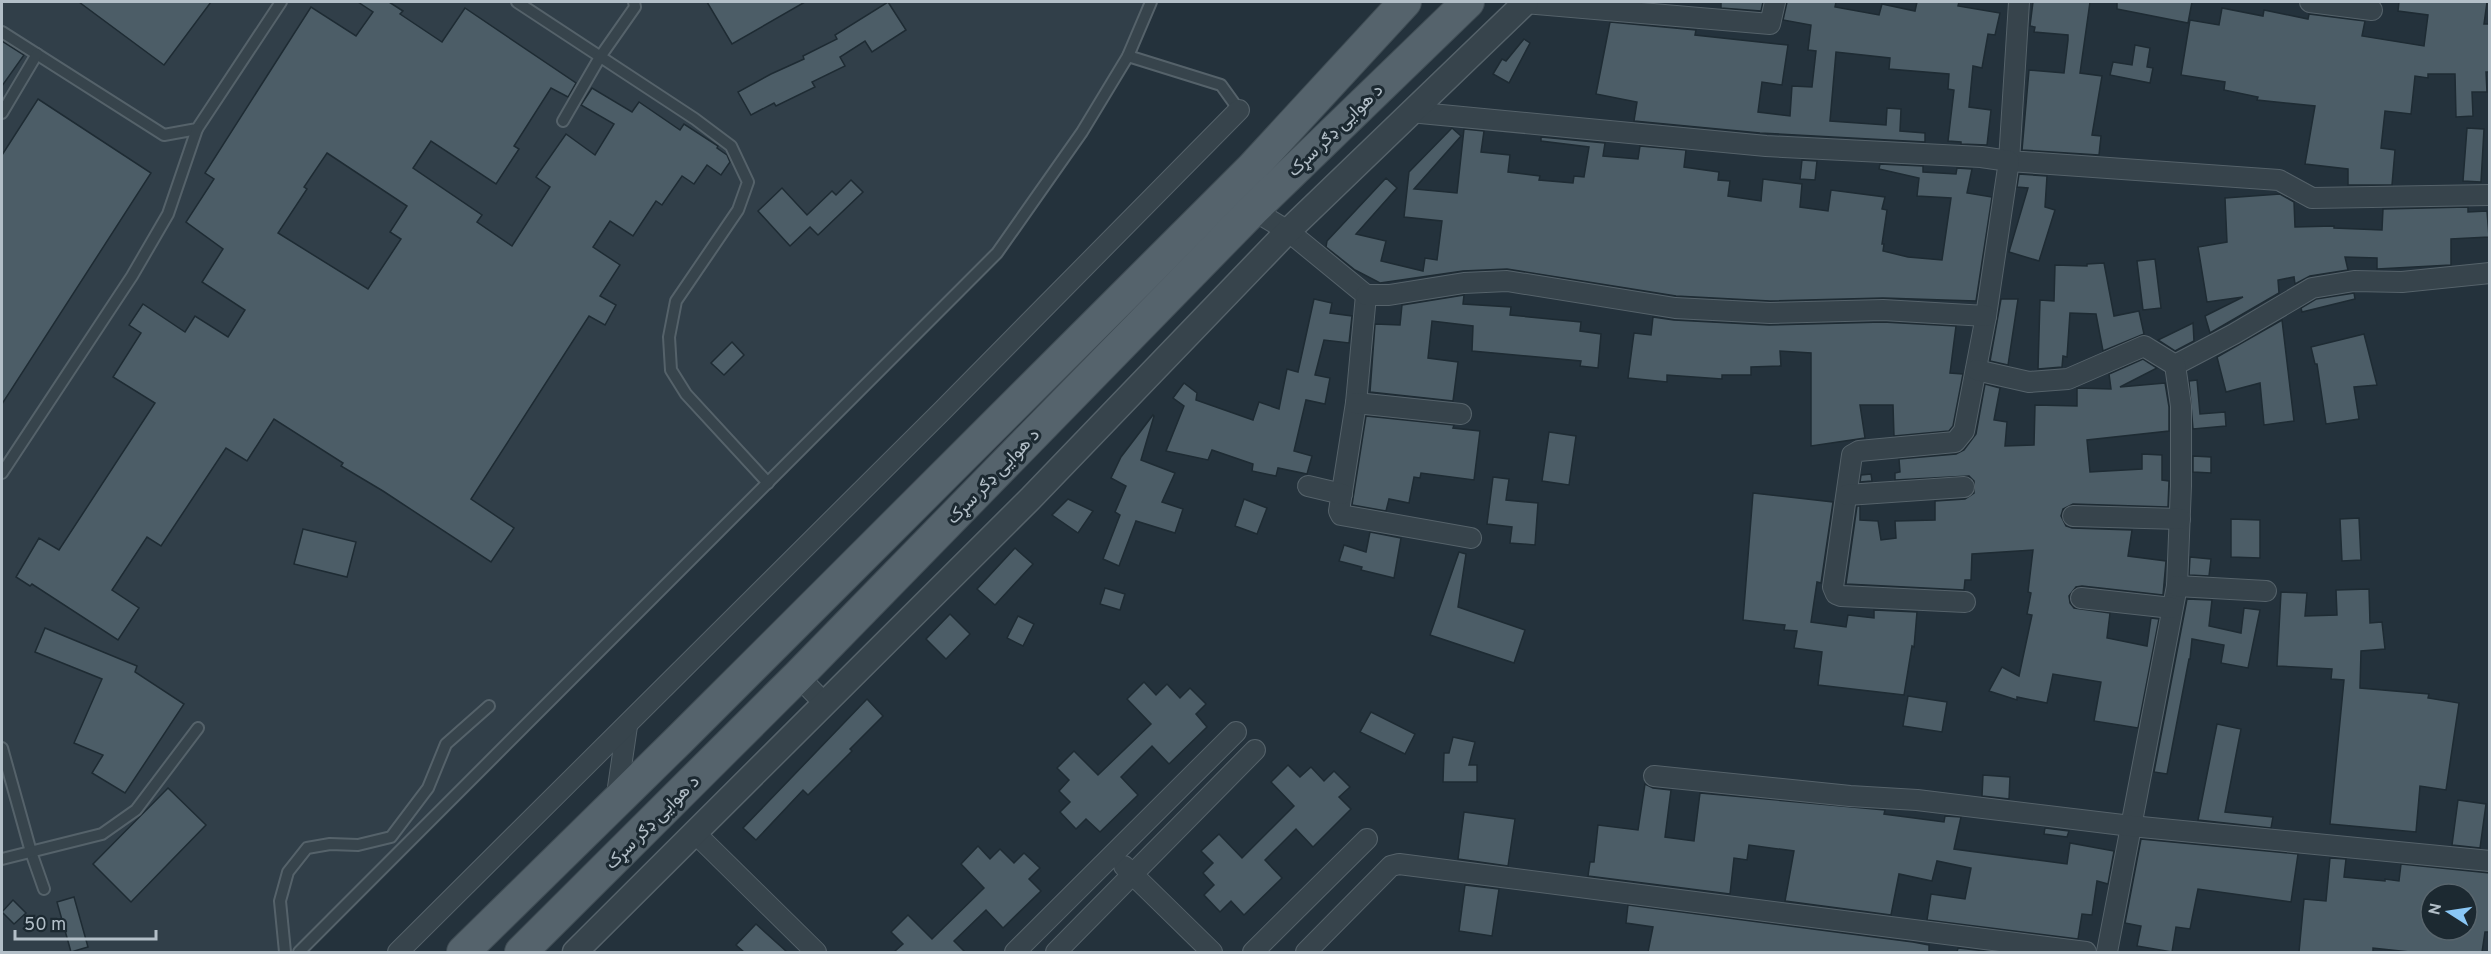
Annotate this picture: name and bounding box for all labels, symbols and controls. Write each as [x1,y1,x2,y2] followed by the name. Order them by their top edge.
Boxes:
[1283,80,1389,183] street label: د هوایی ډګر سړک
[943,424,1046,530] street label: د هوایی ډګر سړک
[601,771,705,875] street label: د هوایی ډګر سړک
[2419,882,2479,942] north arrow
[2425,902,2447,917] text: N
[15,903,156,941] scale bar
[24,914,66,937] text: 50 m

